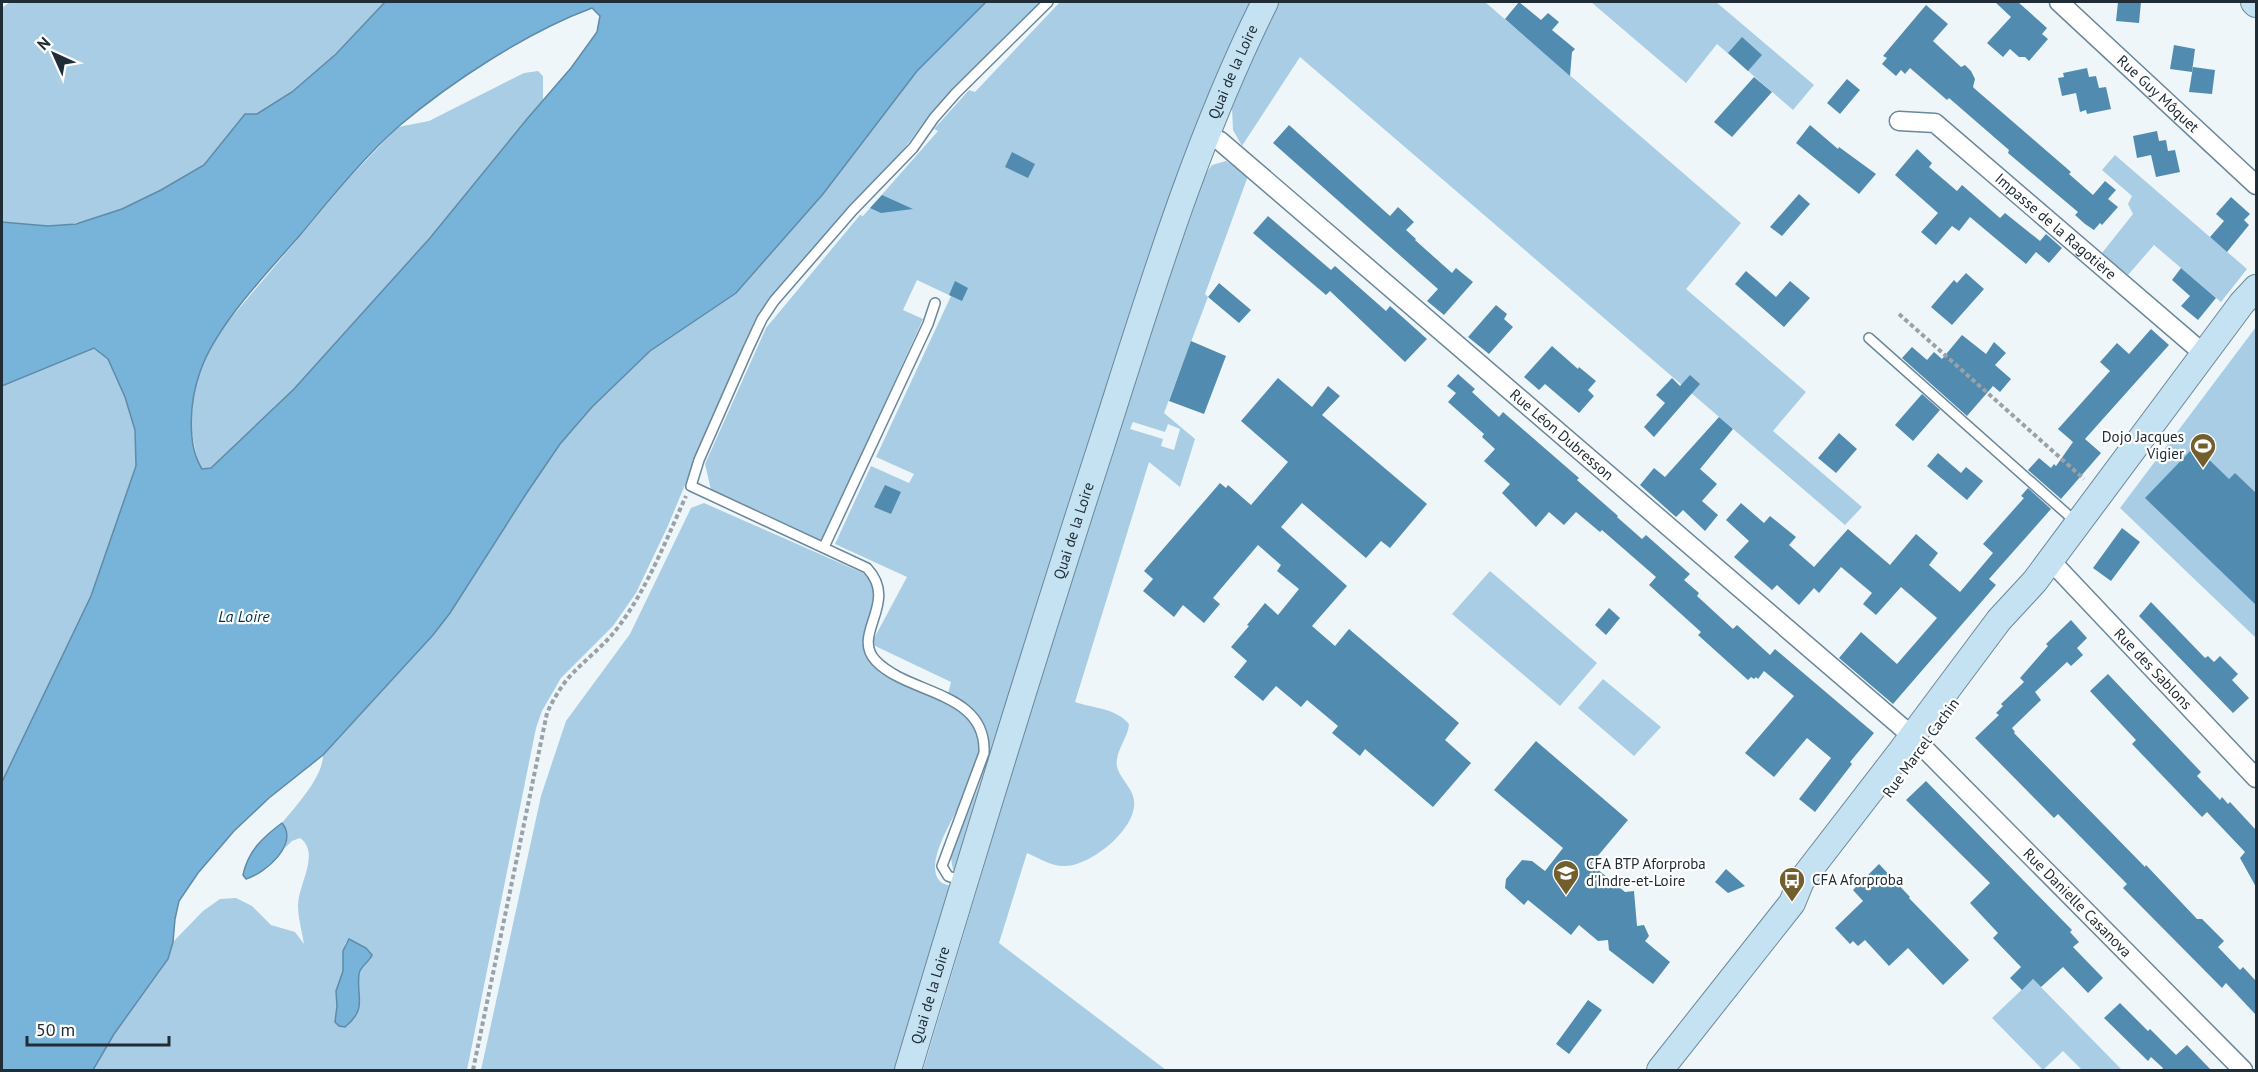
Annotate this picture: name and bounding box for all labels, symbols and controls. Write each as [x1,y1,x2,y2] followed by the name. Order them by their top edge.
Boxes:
[1204,21,1262,122] street label: Quai de la Loire
[24,24,84,84] north arrow
[33,33,54,54] text: N
[2113,51,2203,136] street label: Rue Guy Môquet
[1991,169,2120,283] street label: Impasse de la Ragotière
[1506,385,1618,484] street label: Rue Léon Dubresson
[2102,427,2184,463] place label: Dojo Jacques Vigier
[2188,431,2218,469] sports icon: Dojo Jacques Vigier
[1049,480,1098,582] street label: Quai de la Loire
[218,606,270,626] water label: La Loire
[2110,624,2196,713] street label: Rue des Sablons
[1878,694,1963,801] street label: Rue Marcel Cachin
[2019,844,2136,961] street label: Rue Danielle Casanova
[1586,854,1706,890] place label: CFA BTP Aforproba d'Indre-et-Loire
[1551,858,1581,896] school or university icon: CFA BTP Aforproba d'Indre-et-Loire
[1777,865,1807,903] bus stop icon: CFA Aforproba
[1812,870,1903,889] place label: CFA Aforproba
[906,944,954,1046] street label: Quai de la Loire
[27,1009,170,1047] scale bar
[36,1018,75,1041] text: 50 m

